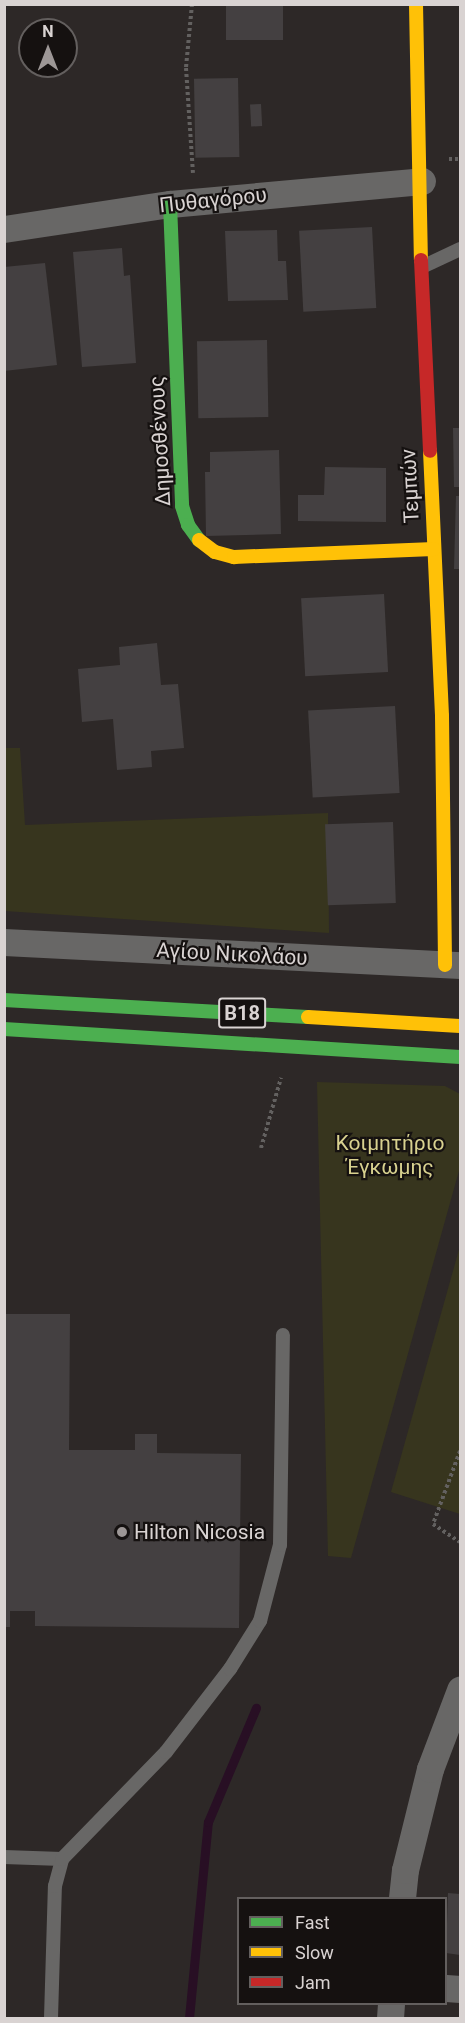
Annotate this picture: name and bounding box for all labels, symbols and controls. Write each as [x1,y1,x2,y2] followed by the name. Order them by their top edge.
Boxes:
[18,18,78,78] north arrow
[42,22,54,41] text: N
[158,182,268,218] street label: Πυθαγόρου
[144,375,176,507] street label: Δημοσθένους
[395,448,425,524] street label: Τεμπών
[156,937,308,971] street label: Αγίου Νικολάου
[218,996,266,1030] road number: B18
[335,1130,445,1180] park label: Κοιμητήριο Έγκωμης
[134,1519,265,1545] place label: Hilton Nicosia
[115,1525,129,1539] marker: Hilton Nicosia
[237,1897,447,2005] legend
[295,1912,330,1933] text: Fast
[295,1942,334,1963] text: Slow
[295,1972,331,1993] text: Jam

